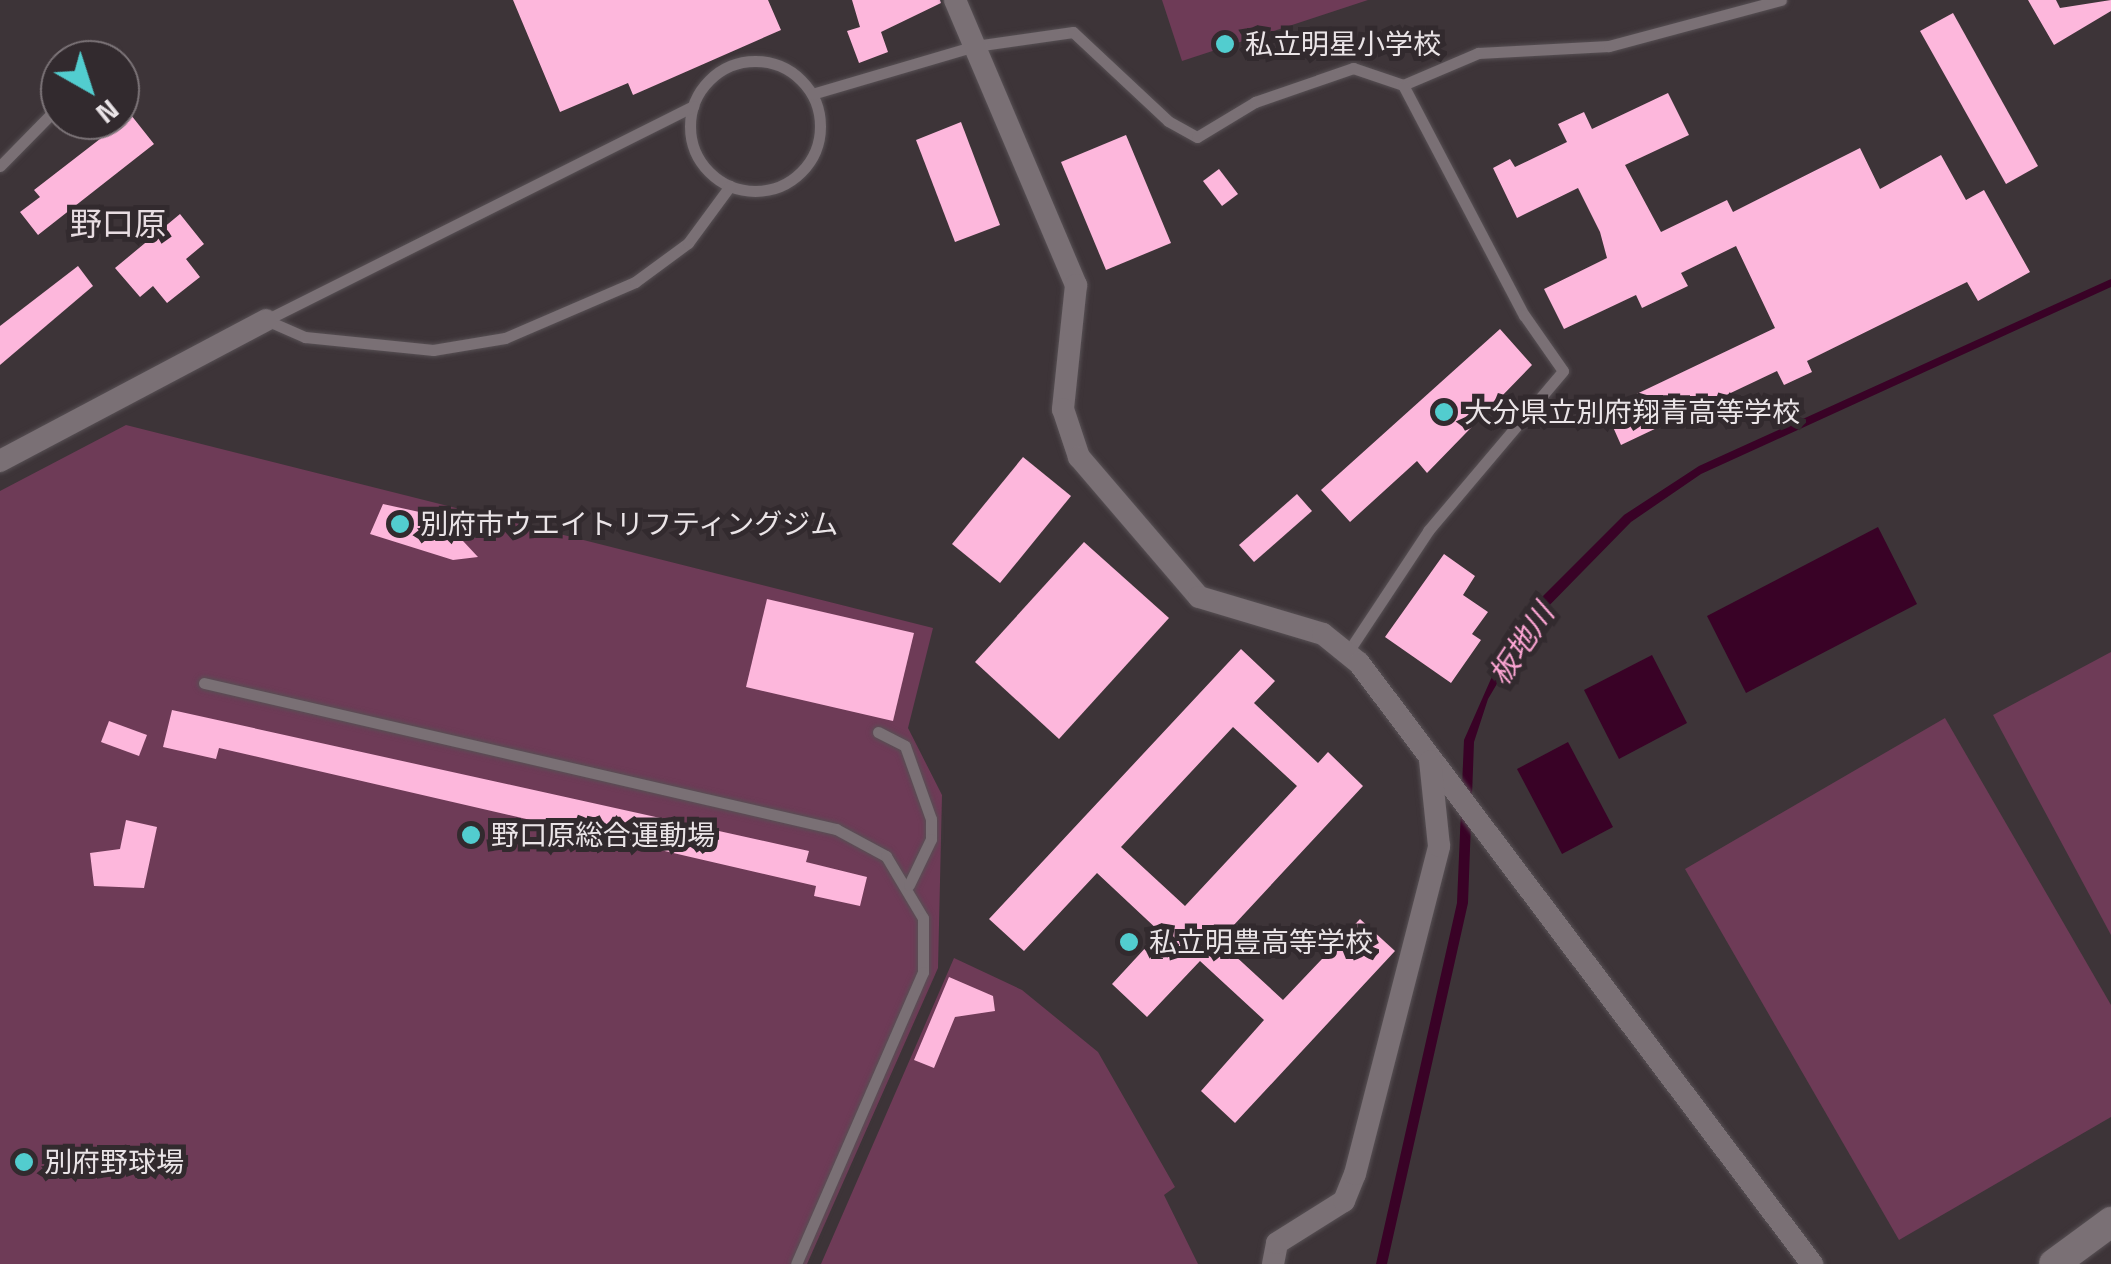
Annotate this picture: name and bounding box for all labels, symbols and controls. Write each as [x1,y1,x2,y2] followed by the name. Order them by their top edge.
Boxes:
[1245,27,1441,61] place label: 私立明星小学校
[1214,33,1236,55] marker: 私立明星小学校
[40,40,140,140] north arrow
[87,89,129,135] text: N
[70,204,166,242] district label: 野口原
[1464,395,1800,429] place label: 大分県立別府翔青高等学校
[1433,401,1455,423] marker: 大分県立別府翔青高等学校
[420,507,840,541] place label: 別府市ウエイトリフティングジム
[389,513,411,535] marker: 別府市ウエイトリフティングジム
[1481,597,1561,691] water label: 板地川
[491,818,715,852] place label: 野口原総合運動場
[460,824,482,846] marker: 野口原総合運動場
[1149,925,1373,959] place label: 私立明豊高等学校
[1118,931,1140,953] marker: 私立明豊高等学校
[44,1145,184,1179] place label: 別府野球場
[13,1151,35,1173] marker: 別府野球場

